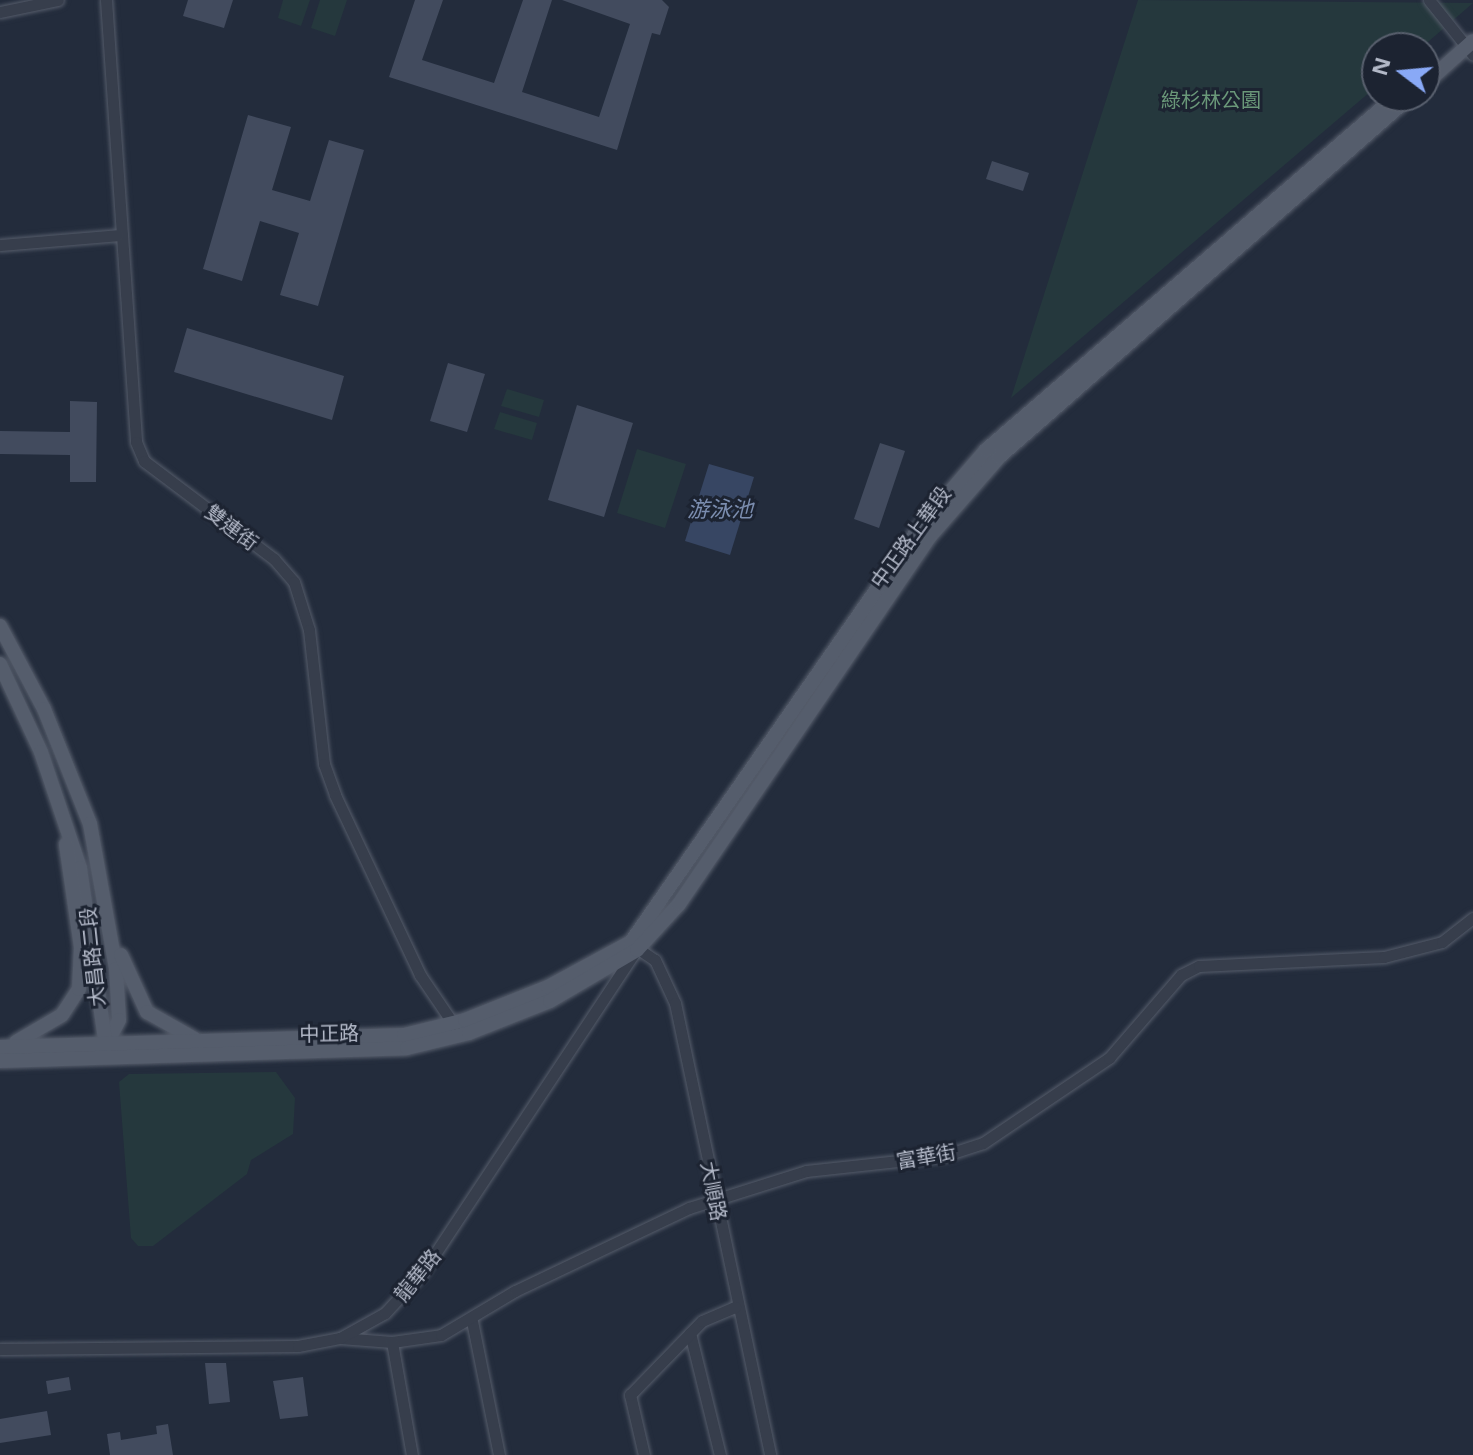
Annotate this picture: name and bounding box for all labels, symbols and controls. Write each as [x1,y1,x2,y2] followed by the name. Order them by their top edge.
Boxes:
[1361,32,1441,112] north arrow
[1363,53,1397,79] text: N
[1161,87,1261,111] park label: 綠杉林公園
[865,481,955,593] street label: 中正路上華段
[687,496,753,522] water label: 游泳池
[201,499,263,555] street label: 雙連街
[75,906,109,1008] street label: 大昌路二段
[299,1020,359,1046] street label: 中正路
[894,1139,958,1173] street label: 富華街
[696,1159,732,1223] street label: 大順路
[389,1244,445,1306] street label: 龍華路

